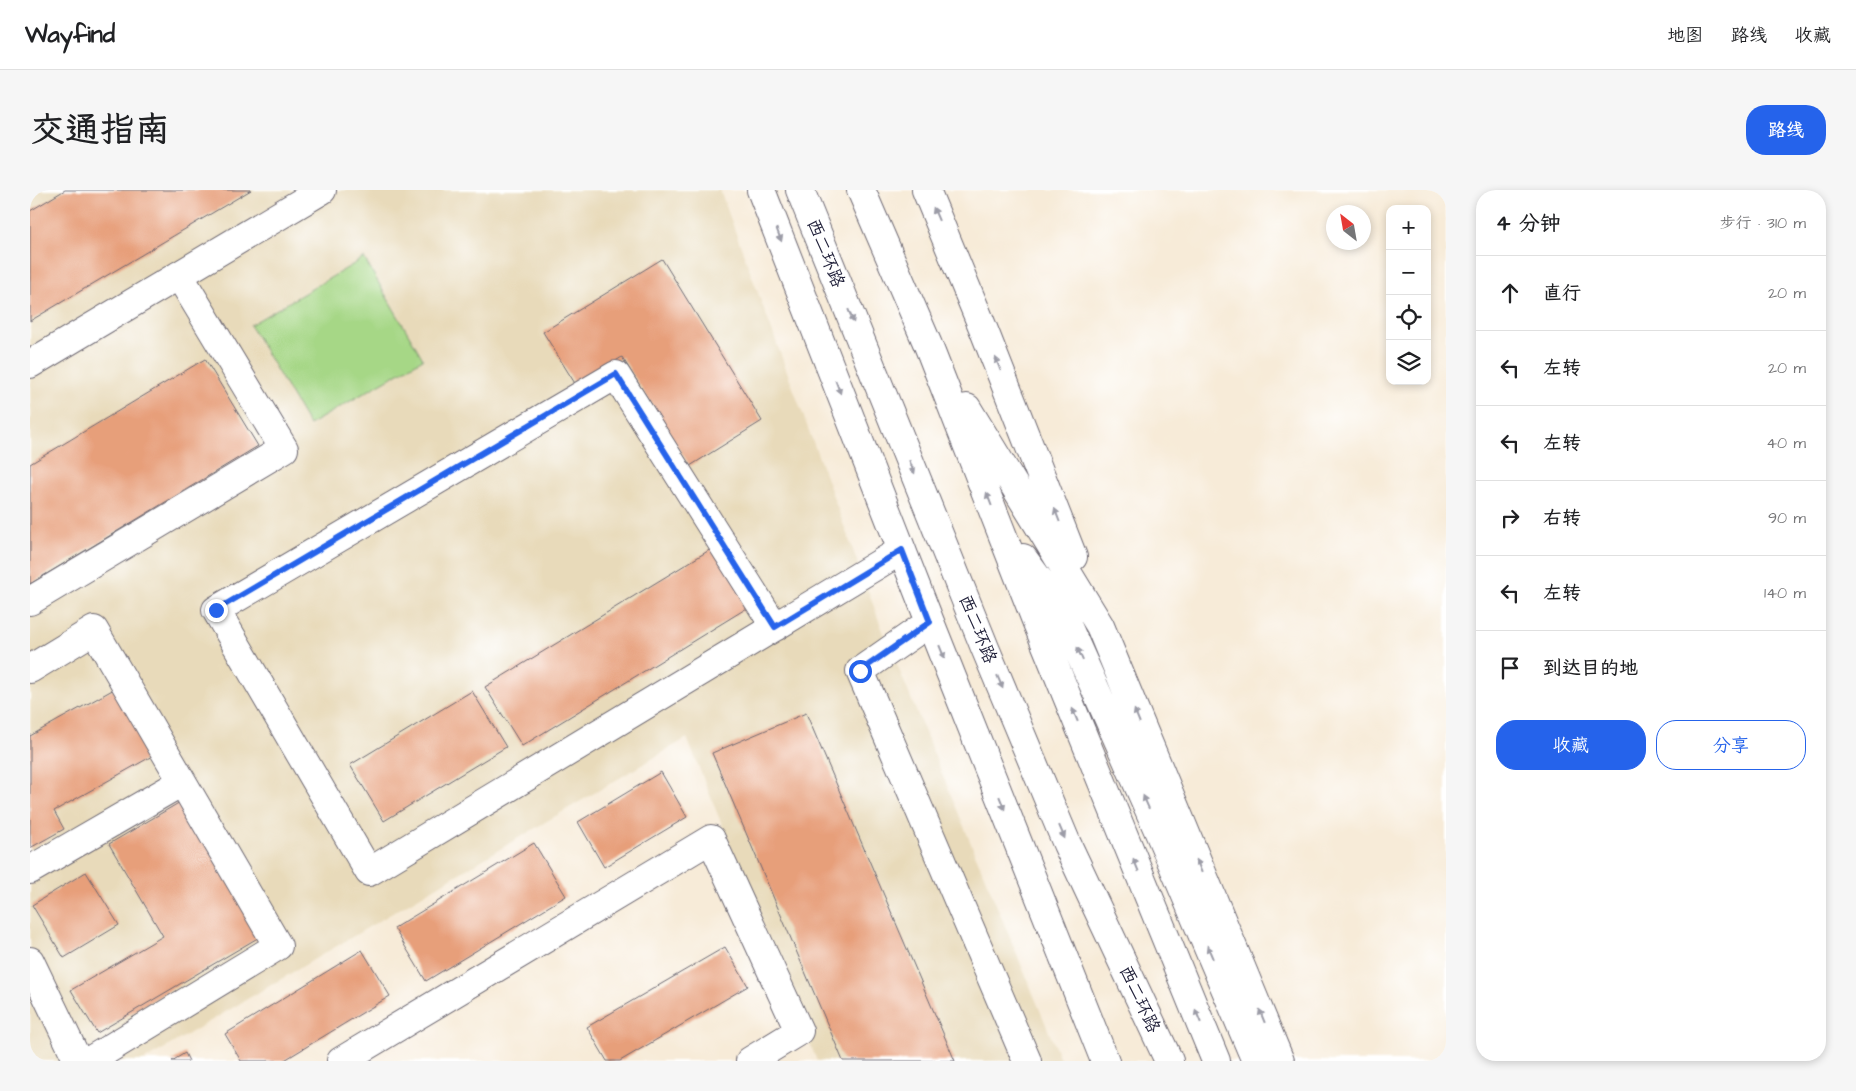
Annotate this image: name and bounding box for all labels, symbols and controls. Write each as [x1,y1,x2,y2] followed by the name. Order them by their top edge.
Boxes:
[25,18,115,52] text: Wayfind
[1667,23,1703,48] text: 地图
[1731,23,1767,48] text: 路线
[1795,23,1831,48] text: 收藏
[1746,105,1826,155] button: 路线
[30,106,170,155] text: 交通指南
[1326,205,1371,250] north arrow
[1386,205,1431,385] map controls
[1386,205,1431,250] button: +
[931,207,939,221] one-way arrow
[1496,209,1561,238] text: 4 分钟
[1720,212,1806,234] text: 步行 · 310 m
[800,215,851,291] street label: 西二环路
[775,228,783,243] one-way arrow
[1386,250,1431,295] button: −
[1496,279,1524,307] icon: ahead
[1543,280,1581,307] text: 直行
[1768,282,1806,304] text: 20 m
[1386,295,1431,340] button: locate
[848,309,856,323] one-way arrow
[1386,340,1431,385] button: layers
[1496,354,1524,382] icon: left
[1543,355,1581,382] text: 左转
[993,357,1001,371] one-way arrow
[1768,357,1806,379] text: 20 m
[834,380,842,395] one-way arrow
[1496,429,1524,457] icon: left
[1543,430,1581,457] text: 左转
[1766,432,1806,454] text: 40 m
[908,460,916,475] one-way arrow
[985,491,993,506] one-way arrow
[1496,504,1524,532] icon: right
[1543,505,1581,532] text: 右转
[1768,507,1806,529] text: 90 m
[1053,508,1060,523] one-way arrow
[1496,579,1524,607] icon: left
[1543,580,1581,607] text: 左转
[1764,582,1806,604] text: 140 m
[952,591,1003,667] street label: 西二环路
[205,599,228,622] route end
[938,645,946,660] one-way arrow
[1075,647,1083,661] one-way arrow
[1496,654,1524,682] icon: arrive
[1543,655,1638,682] text: 到达目的地
[849,660,872,683] route start
[996,675,1004,689] one-way arrow
[1071,707,1079,722] one-way arrow
[1133,709,1141,723] one-way arrow
[1496,720,1646,770] button: 收藏
[1656,720,1806,770] button: 分享
[1141,795,1149,809] one-way arrow
[998,796,1006,811] one-way arrow
[1058,825,1066,840] one-way arrow
[1132,857,1140,872] one-way arrow
[1195,859,1203,873] one-way arrow
[1205,945,1213,959] one-way arrow
[1113,961,1166,1037] street label: 西二环路
[1193,1009,1201,1023] one-way arrow
[1257,1009,1265,1023] one-way arrow

